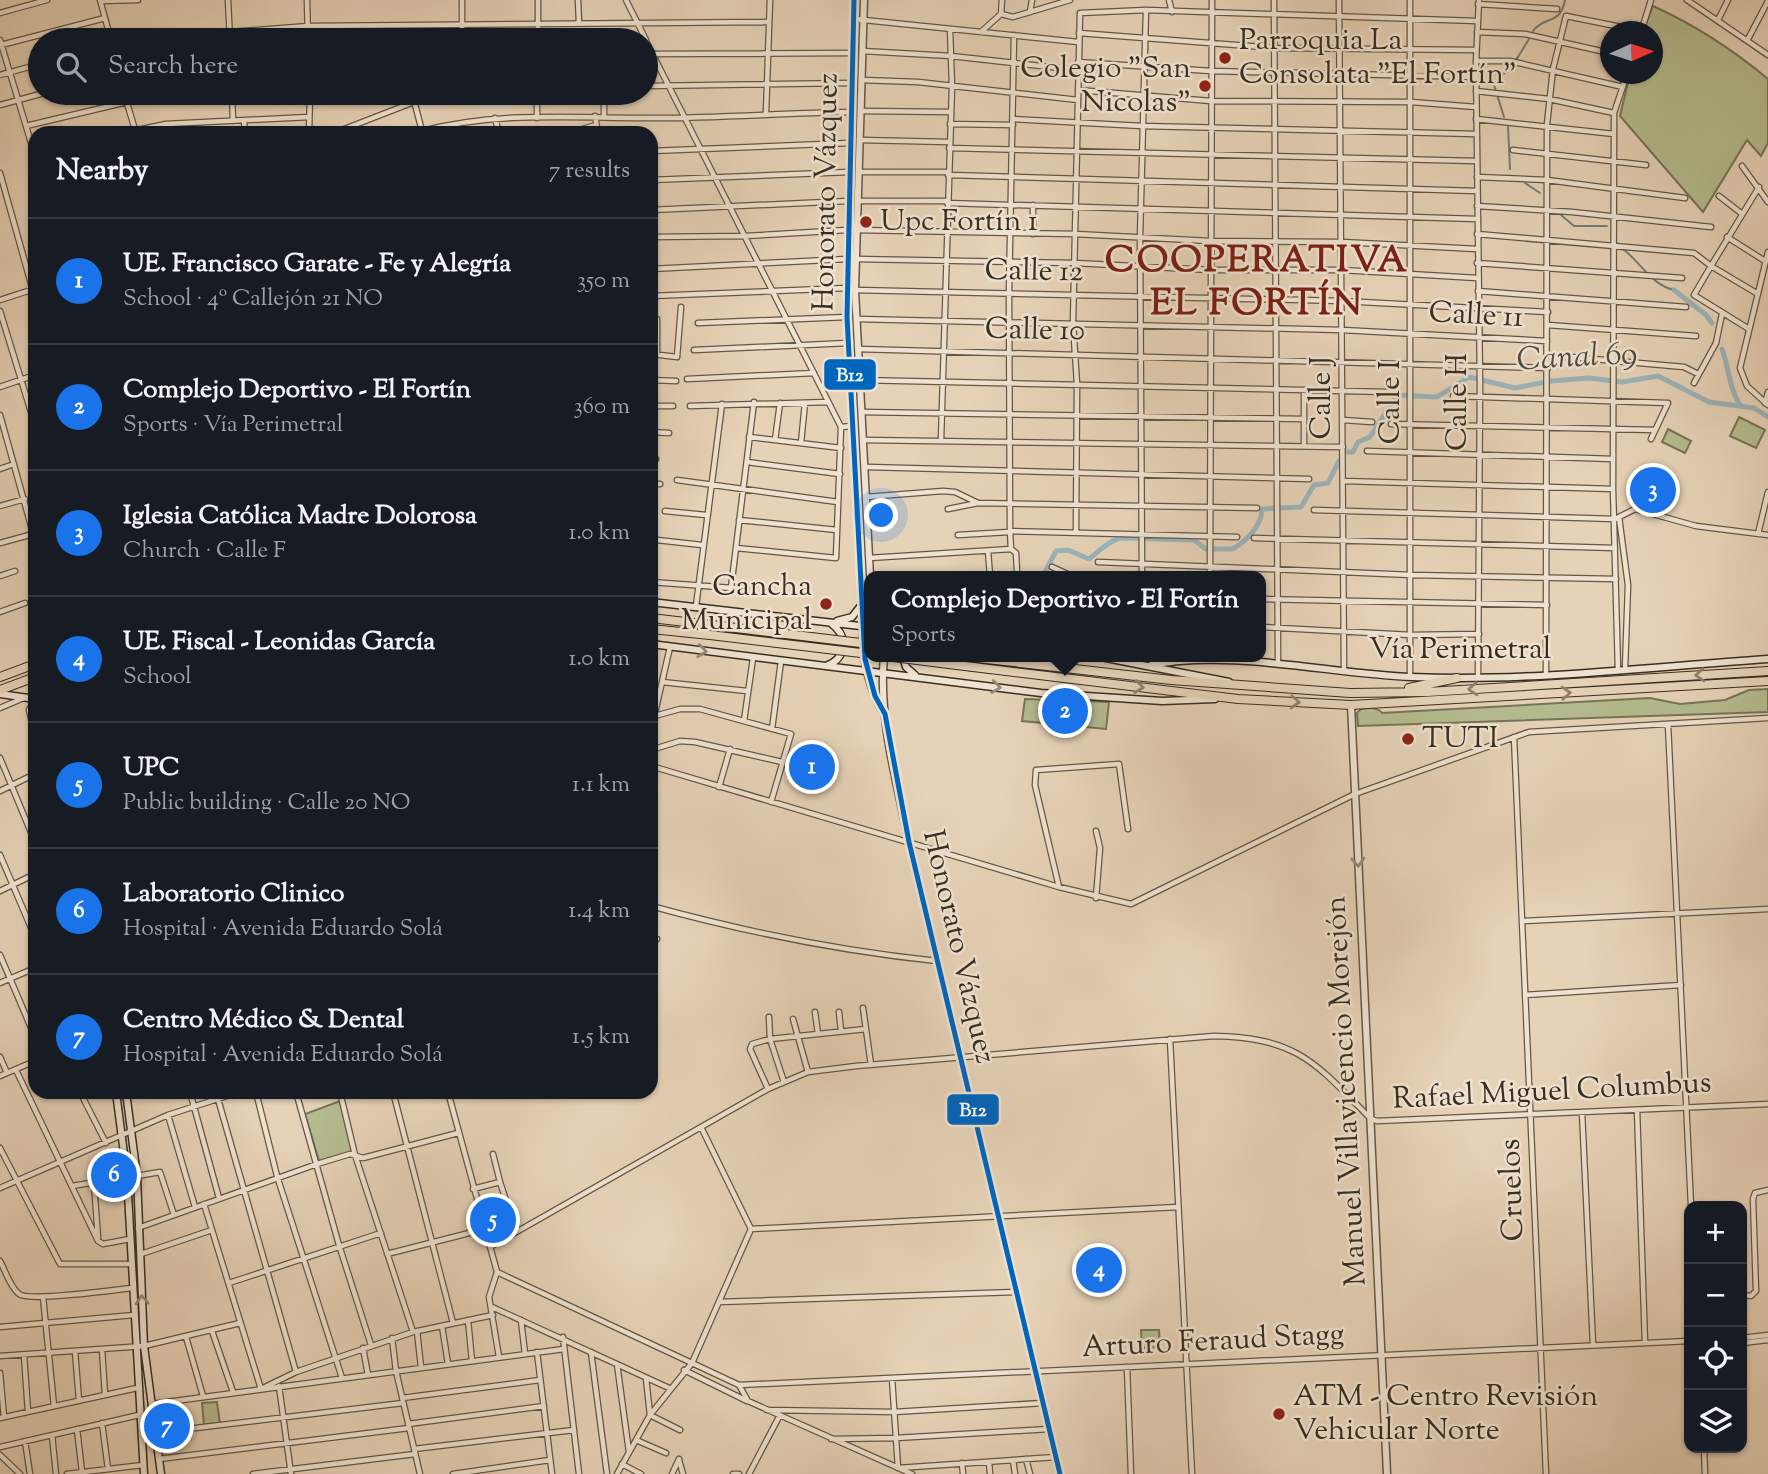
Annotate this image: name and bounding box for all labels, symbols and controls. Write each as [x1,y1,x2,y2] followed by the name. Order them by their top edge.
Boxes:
[1239,20,1517,97] place label: Parroquia La Consolata "El Fortín"
[1600,21,1663,84] north arrow
[28,28,658,105] search box
[52,48,90,86] icon: search
[108,48,238,85] text: Search here
[1020,48,1191,125] place label: Colegio "San Nicolas"
[1217,50,1233,66] marker: Parroquia La Consolata "El Fortín"
[803,72,851,312] street label: Honorato Vázquez
[1197,78,1213,94] marker: Colegio "San Nicolas"
[56,150,148,193] text: Nearby
[549,155,630,188] text: 7 results
[880,201,1038,244] place label: Upc Fortín 1
[858,214,874,230] marker: Upc Fortín 1
[1105,235,1409,332] district label: COOPERATIVA EL FORTÍN
[123,246,511,283] text: UE. Francisco Garate - Fe y Alegría
[984,250,1084,294] street label: Calle 12
[75,265,83,298] text: 1
[577,265,630,298] text: 350 m
[123,283,383,316] text: School · 4º Callejón 21 NO
[1428,292,1524,340] street label: Calle 11
[985,309,1085,353] street label: Calle 10
[1516,332,1638,384] water label: Canal 69
[1437,353,1480,451] street label: Calle H
[1301,356,1344,440] street label: Calle J
[823,358,877,391] line badge: B12
[1370,360,1413,444] street label: Calle I
[836,363,864,390] text: B12
[123,372,471,409] text: Complejo Deportivo - El Fortín
[74,391,84,424] text: 2
[573,391,630,424] text: 360 m
[123,409,343,442] text: Sports · Vía Perimetral
[1630,464,1676,516] pin: 3
[123,498,477,535] text: Iglesia Católica Madre Dolorosa
[864,498,898,532] your location
[74,517,84,550] text: 3
[568,517,630,550] text: 1.0 km
[123,535,286,568] text: Church · Calle F
[681,566,812,643] place label: Cancha Municipal
[864,571,1266,662] popup
[891,582,1239,619] text: Complejo Deportivo - El Fortín
[818,596,834,612] marker: Cancha Municipal
[891,619,956,652] text: Sports
[123,624,435,661] text: UE. Fiscal - Leonidas García
[1369,629,1551,672] street label: Vía Perimetral
[73,643,85,676] text: 4
[568,643,630,676] text: 1.0 km
[696,644,708,659] one-way arrow
[123,661,192,694] text: School
[1694,667,1705,682] one-way arrow
[990,679,1002,694] one-way arrow
[1133,679,1144,694] one-way arrow
[1467,681,1478,696] one-way arrow
[1042,685,1088,737] pin: 2
[1560,686,1571,701] one-way arrow
[1289,694,1300,709] one-way arrow
[1422,718,1499,761] place label: TUTI
[1400,731,1416,747] marker: TUTI
[789,741,835,793] pin: 1
[123,750,180,787] text: UPC
[75,769,83,802] text: 5
[572,769,630,802] text: 1.1 km
[123,787,410,820] text: Public building · Calle 20 NO
[910,826,1006,1068] street label: Honorato Vázquez
[1351,857,1366,868] one-way arrow
[123,876,344,913] text: Laboratorio Clinico
[73,895,85,928] text: 6
[568,895,630,928] text: 1.4 km
[1315,895,1379,1287] street label: Manuel Villavicencio Morejón
[123,913,443,946] text: Hospital · Avenida Eduardo Solá
[123,1002,404,1039] text: Centro Médico & Dental
[73,1021,85,1054] text: 7
[572,1021,630,1054] text: 1.5 km
[123,1039,443,1072] text: Hospital · Avenida Eduardo Solá
[1392,1062,1712,1122] street label: Rafael Miguel Columbus
[946,1093,1000,1126] line badge: B12
[959,1098,987,1125] text: B12
[1490,1138,1536,1242] street label: Cruelos
[91,1149,137,1201] pin: 6
[470,1194,516,1246] pin: 5
[1684,1201,1747,1453] map controls
[1684,1201,1747,1264] button: +
[1076,1244,1122,1296] pin: 4
[1684,1264,1747,1327] button: −
[135,1295,150,1306] one-way arrow
[1081,1314,1345,1370] street label: Arturo Feraud Stagg
[1684,1327,1747,1390] button: locate
[1293,1376,1598,1453] place label: ATM - Centro Revisión Vehicular Norte
[1684,1390,1747,1453] button: layers
[144,1400,190,1452] pin: 7
[1271,1406,1287,1422] marker: ATM - Centro Revisión Vehicular Norte

